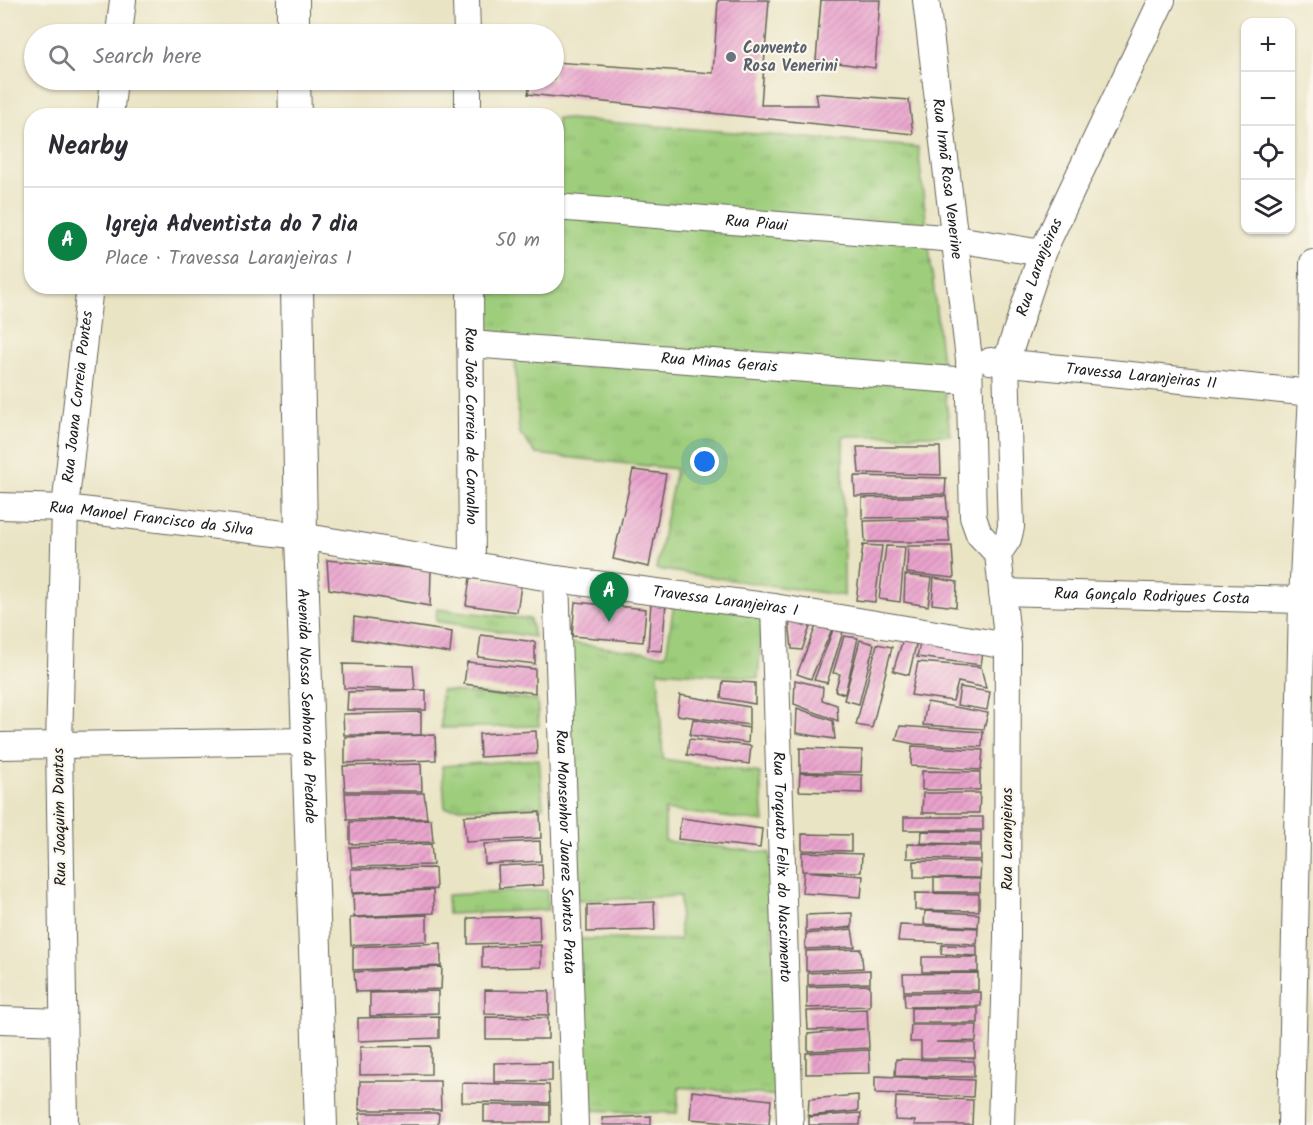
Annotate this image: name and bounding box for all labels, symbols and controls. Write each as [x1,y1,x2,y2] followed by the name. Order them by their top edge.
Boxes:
[1241,18,1295,234] map controls
[1241,18,1295,72] button: +
[24,24,564,90] search box
[743,36,839,79] place label: Convento Rosa Venerini
[93,40,201,75] text: Search here
[45,41,78,74] icon: search
[724,50,738,64] marker: Convento Rosa Venerini
[1241,72,1295,126] button: −
[925,97,969,260] street label: Rua Irmã Rosa Venerine
[48,126,128,168] text: Nearby
[1241,126,1295,180] button: locate
[1241,180,1295,234] button: layers
[105,208,358,243] text: Igreja Adventista do 7 dia
[724,208,790,238] street label: Rua Piaui
[1009,214,1069,320] street label: Rua Laranjeiras
[61,225,74,257] text: A
[495,225,540,257] text: 50 m
[105,243,352,275] text: Place · Travessa Laranjeiras I
[55,309,100,484] street label: Rua Joana Correia Pontes
[458,327,484,525] street label: Rua João Correia de Carvalho
[660,346,779,379] street label: Rua Minas Gerais
[1065,356,1218,396] street label: Travessa Laranjeiras II
[690,447,719,476] your location
[49,495,255,543] street label: Rua Manoel Francisco da Silva
[590,572,628,622] pin: A
[651,579,800,623] street label: Travessa Laranjeiras I
[1054,581,1250,611] street label: Rua Gonçalo Rodrigues Costa
[290,588,323,824] street label: Avenida Nossa Senhora da Piedade
[549,729,582,975] street label: Rua Monsenhor Juarez Santos Prata
[46,747,74,886] street label: Rua Joaquim Dantas
[766,751,798,983] street label: Rua Torquato Felix do Nascimento
[995,787,1020,891] street label: Rua Laranjeiras

